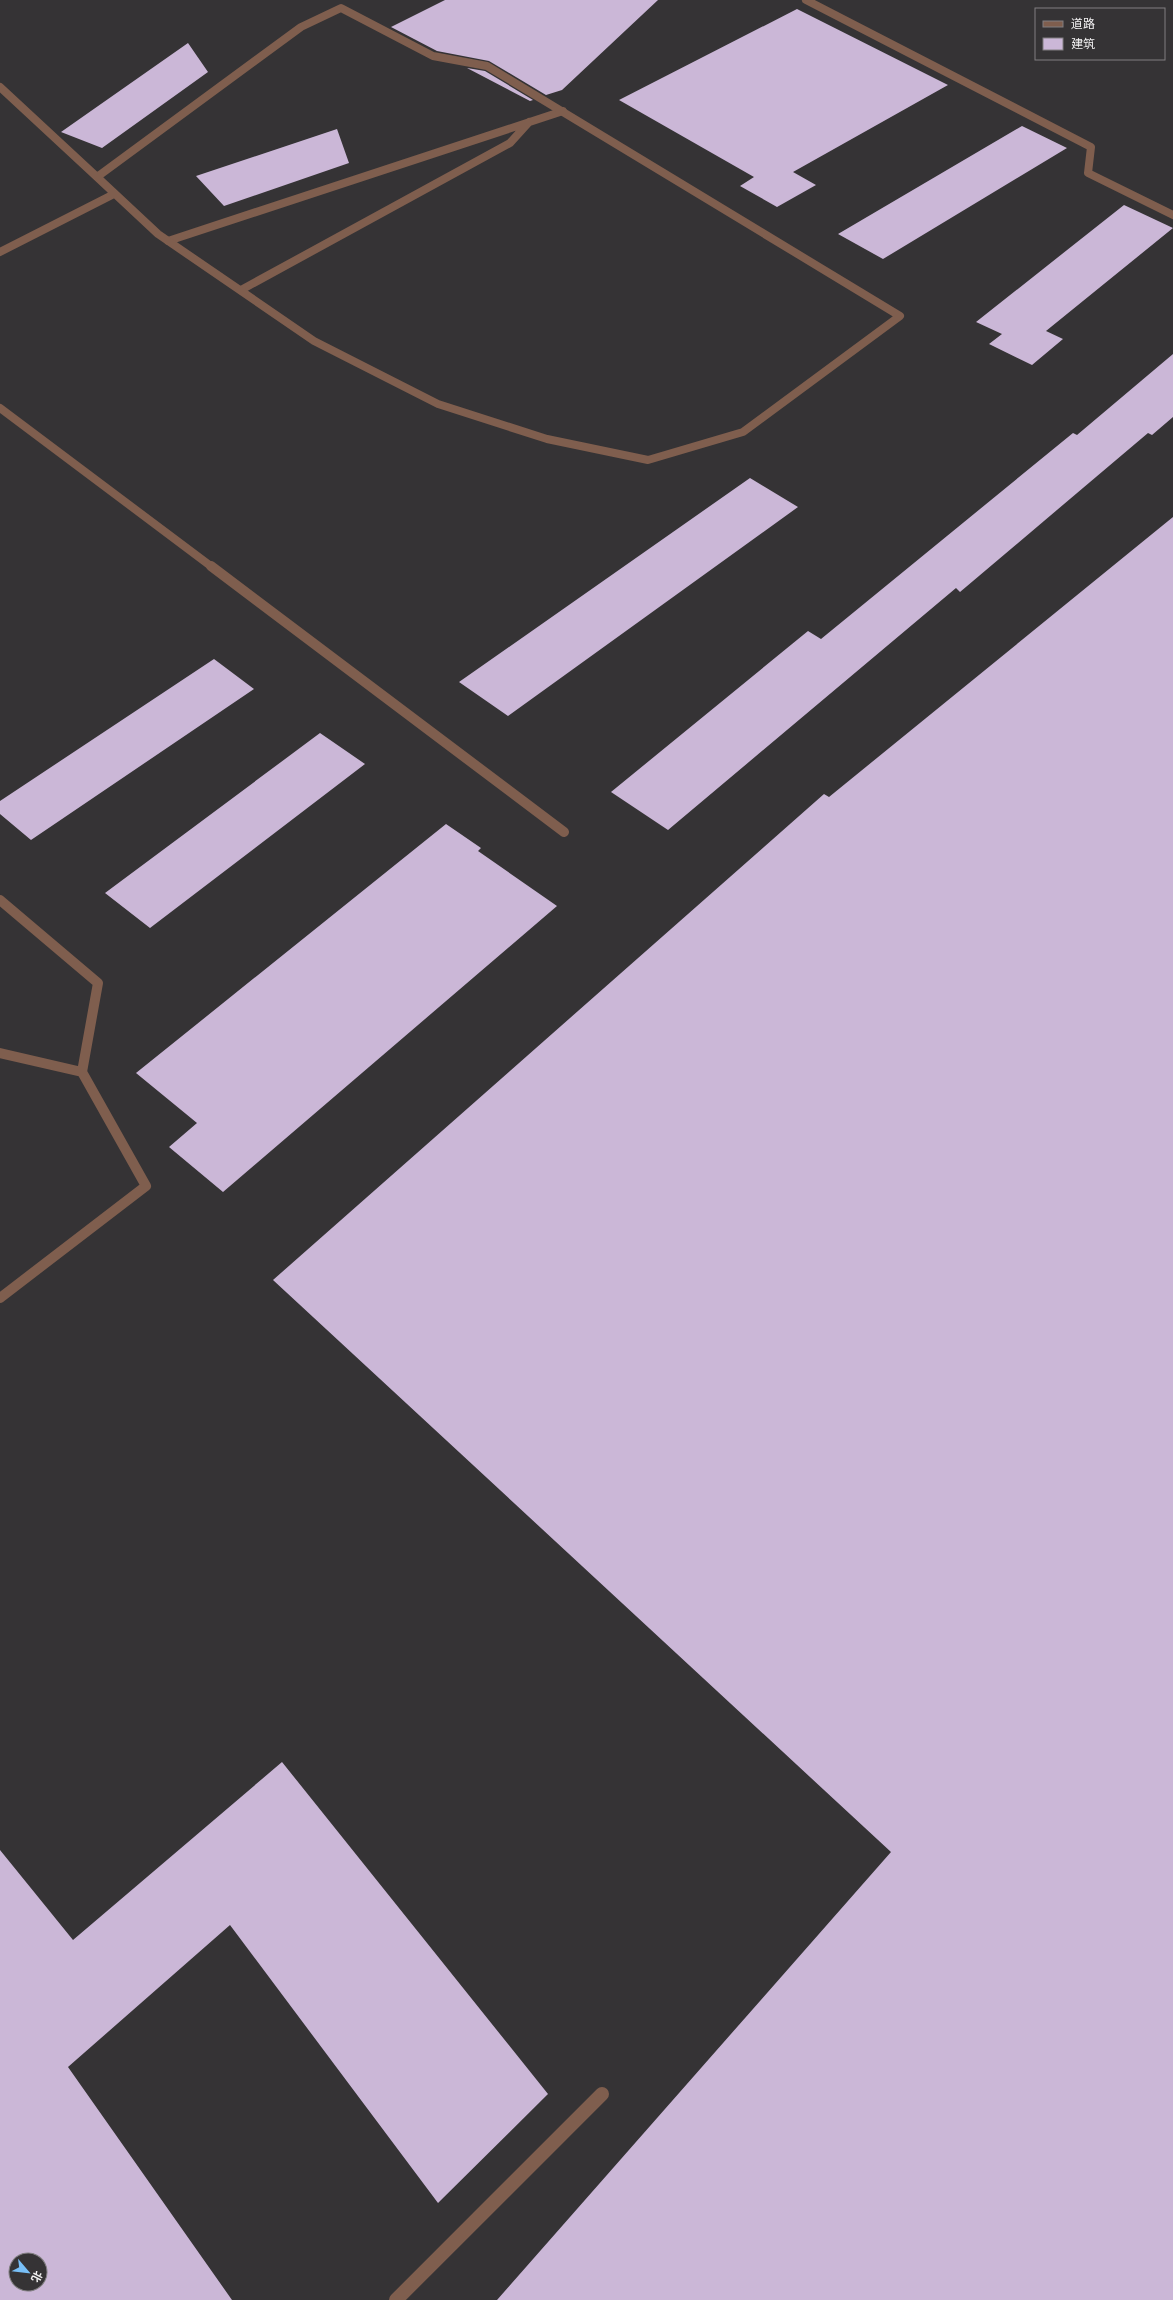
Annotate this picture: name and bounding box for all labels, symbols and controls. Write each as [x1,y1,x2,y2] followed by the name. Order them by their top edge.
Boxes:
[1035,8,1165,60] legend
[1071,17,1095,31] text: 道路
[1071,37,1095,51] text: 建筑
[8,2252,48,2292] north arrow
[28,2269,45,2284] text: 北

